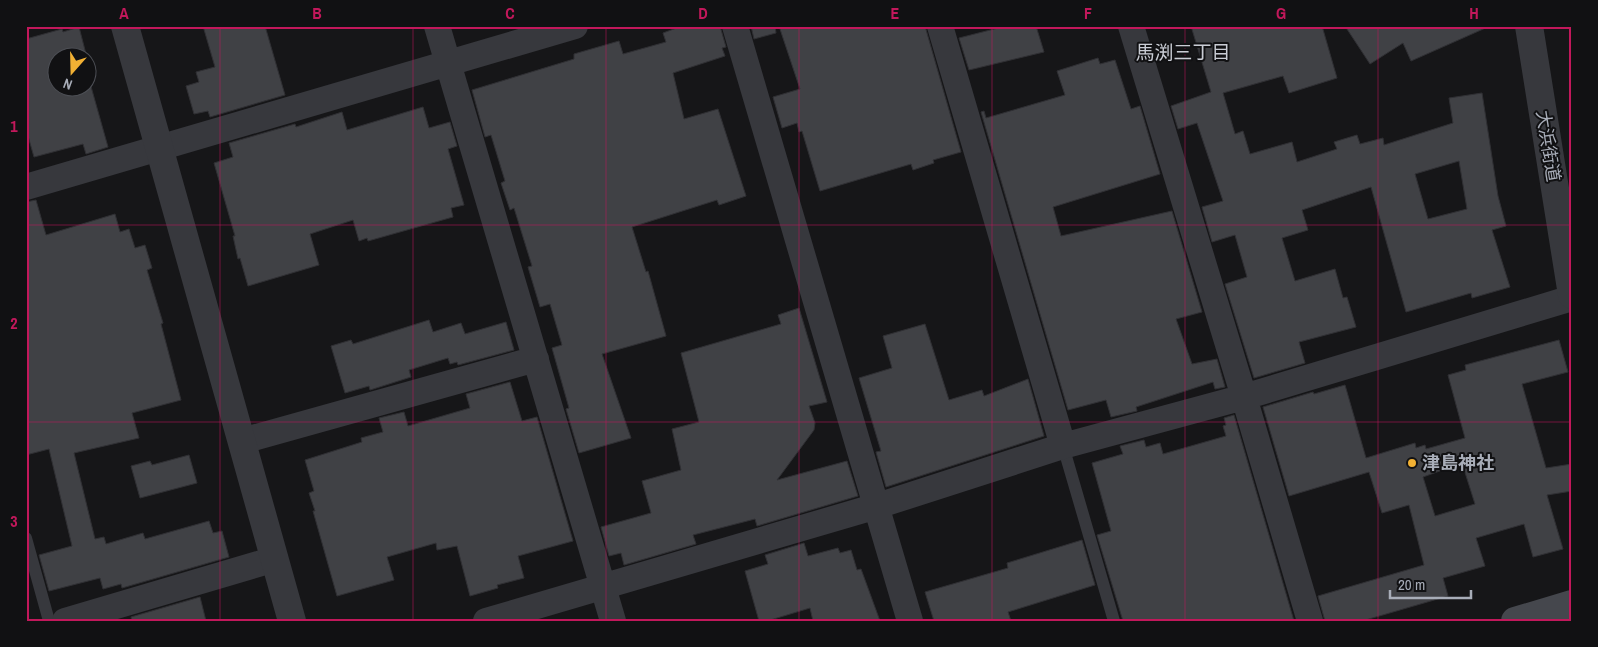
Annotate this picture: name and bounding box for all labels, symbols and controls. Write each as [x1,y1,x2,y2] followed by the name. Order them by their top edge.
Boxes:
[119,2,129,24] text: A
[312,2,322,24] text: B
[505,2,515,24] text: C
[698,2,708,24] text: D
[891,2,900,24] text: E
[1084,2,1092,24] text: F
[1276,2,1286,24] text: G
[1469,2,1479,24] text: H
[1135,39,1231,65] district label: 馬渕三丁目
[48,48,98,98] north arrow
[61,74,75,94] text: N
[1531,108,1566,183] street label: 大浜街道
[10,115,18,137] text: 1
[10,312,18,334] text: 2
[1422,450,1494,475] place label: 津島神社
[1406,457,1418,469] marker: 津島神社
[10,510,18,532] text: 3
[1390,567,1472,599] scale bar
[1398,574,1425,595] text: 20 m

